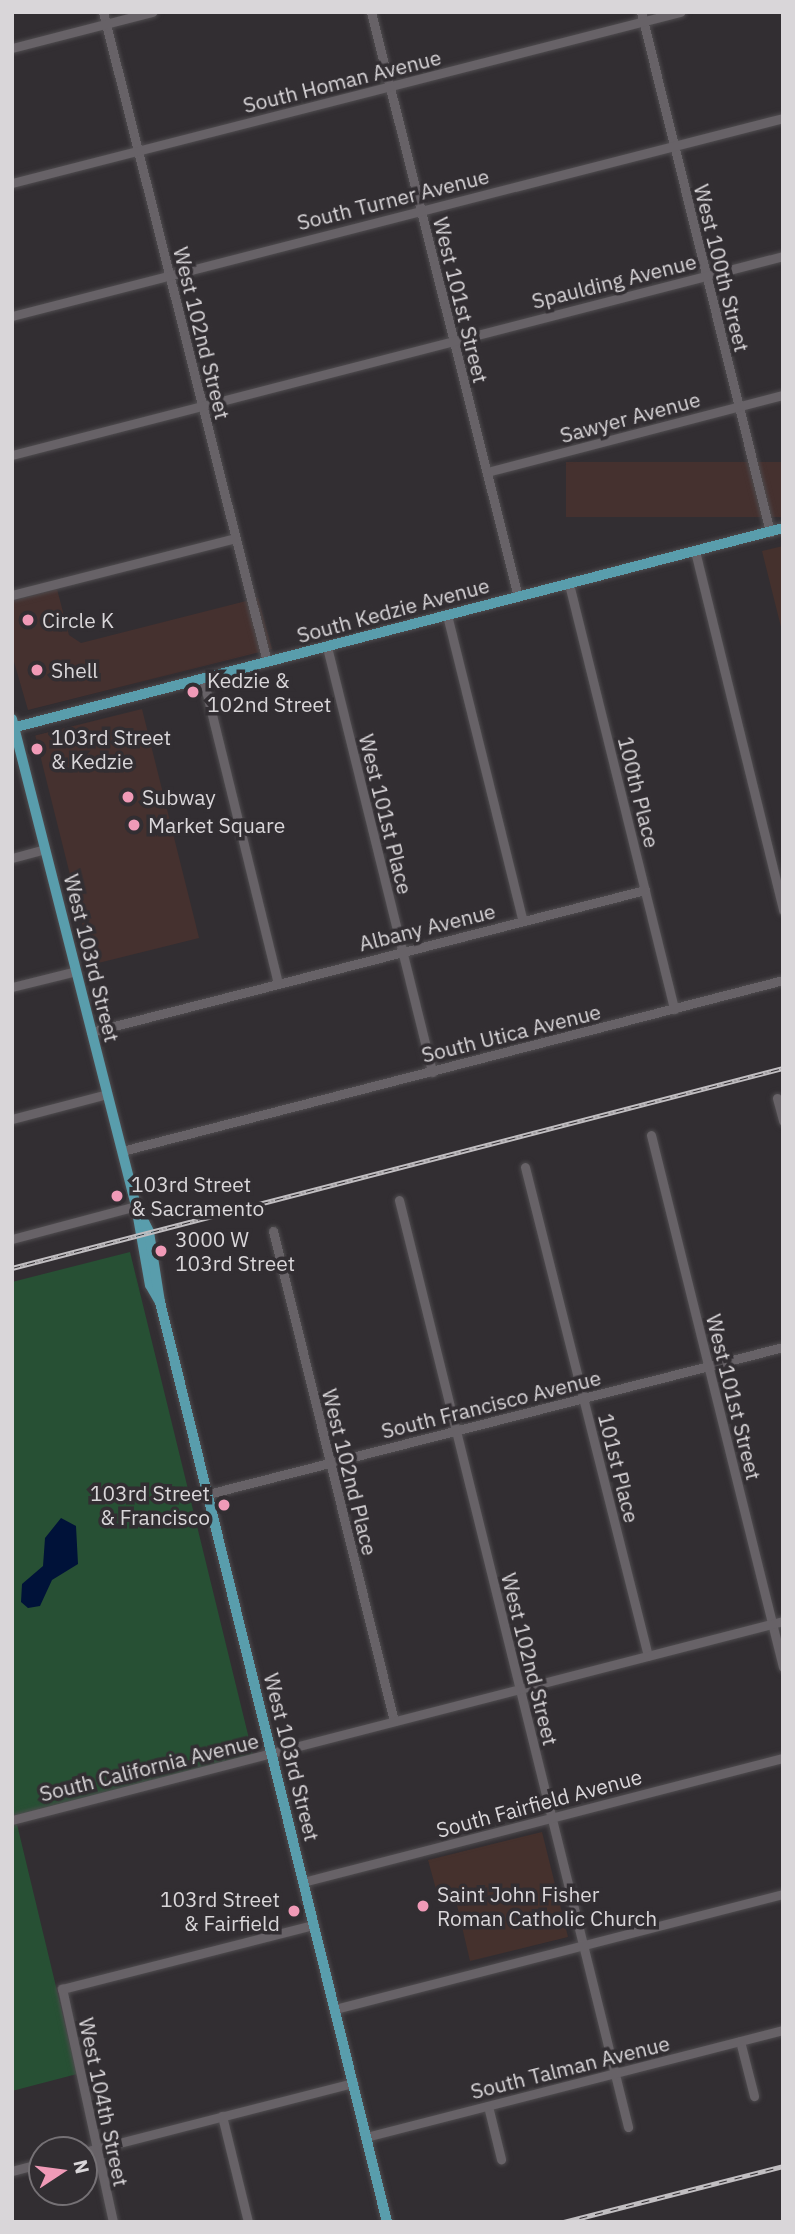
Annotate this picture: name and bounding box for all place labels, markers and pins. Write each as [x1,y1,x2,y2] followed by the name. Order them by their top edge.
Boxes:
[42,607,114,633] place label: Circle K
[20,612,36,628] marker: Circle K
[51,657,98,683] place label: Shell
[29,662,45,678] marker: Shell
[207,667,331,717] place label: Kedzie & 102nd Street
[185,684,201,700] marker: Kedzie & 102nd Street
[51,724,171,774] place label: 103rd Street & Kedzie
[29,741,45,757] marker: 103rd Street & Kedzie
[142,784,216,810] place label: Subway
[120,789,136,805] marker: Subway
[148,812,285,838] place label: Market Square
[126,817,142,833] marker: Market Square
[131,1171,264,1221] place label: 103rd Street & Sacramento
[109,1188,125,1204] marker: 103rd Street & Sacramento
[175,1226,295,1276] place label: 3000 W 103rd Street
[153,1243,169,1259] marker: 3000 W 103rd Street
[90,1480,210,1530] place label: 103rd Street & Francisco
[216,1497,232,1513] marker: 103rd Street & Francisco
[437,1881,657,1931] place label: Saint John Fisher Roman Catholic Church
[160,1886,280,1936] place label: 103rd Street & Fairfield
[415,1898,431,1914] marker: Saint John Fisher Roman Catholic Church
[286,1903,302,1919] marker: 103rd Street & Fairfield

